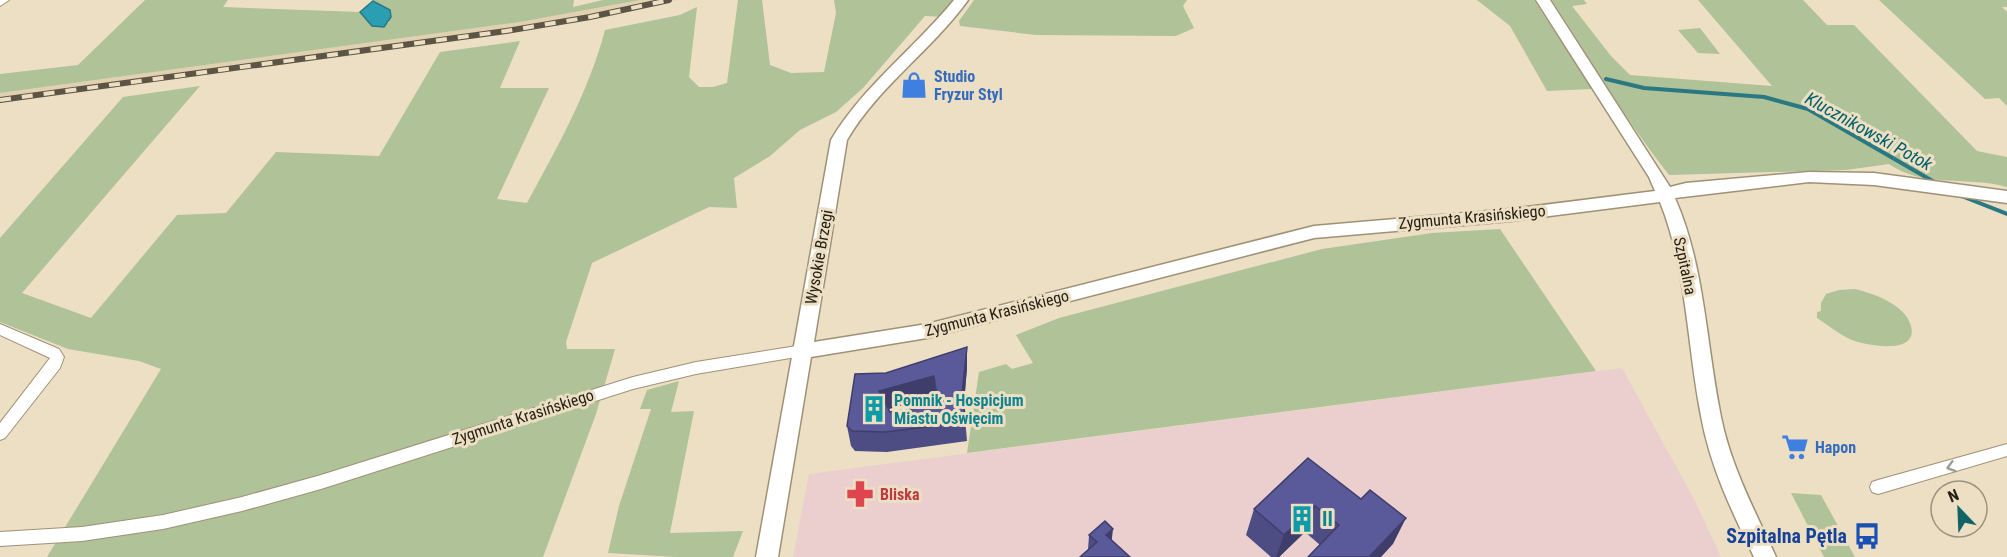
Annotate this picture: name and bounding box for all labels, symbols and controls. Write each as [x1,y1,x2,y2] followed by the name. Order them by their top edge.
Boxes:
[934,67,1003,104] place label: Studio Fryzur Styl
[899,70,929,100] shop icon: Studio Fryzur Styl
[1802,87,1937,175] water label: Klucznikowski Potok
[1398,201,1546,233] street label: Zygmunta Krasińskiego
[801,208,837,306] street label: Wysokie Brzegi
[1670,235,1700,297] street label: Szpitalna
[923,286,1071,340] street label: Zygmunta Krasińskiego
[450,385,596,449] street label: Zygmunta Krasińskiego
[894,391,1024,428] place label: Pomnik - Hospicjum Miastu Oświęcim
[859,394,889,424] building icon: Pomnik - Hospicjum Miastu Oświęcim
[1780,432,1810,462] supermarket icon: Hapon
[1815,438,1856,457] place label: Hapon
[1946,459,1956,472] one-way arrow
[845,479,875,509] pharmacy icon: Bliska
[1929,479,1989,539] north arrow
[880,485,920,504] place label: Bliska
[1945,485,1962,506] text: N
[1287,504,1317,534] building icon: II
[1322,507,1333,531] place label: II
[1852,521,1882,551] bus stop icon: Szpitalna Pętla
[1726,524,1847,548] place label: Szpitalna Pętla

